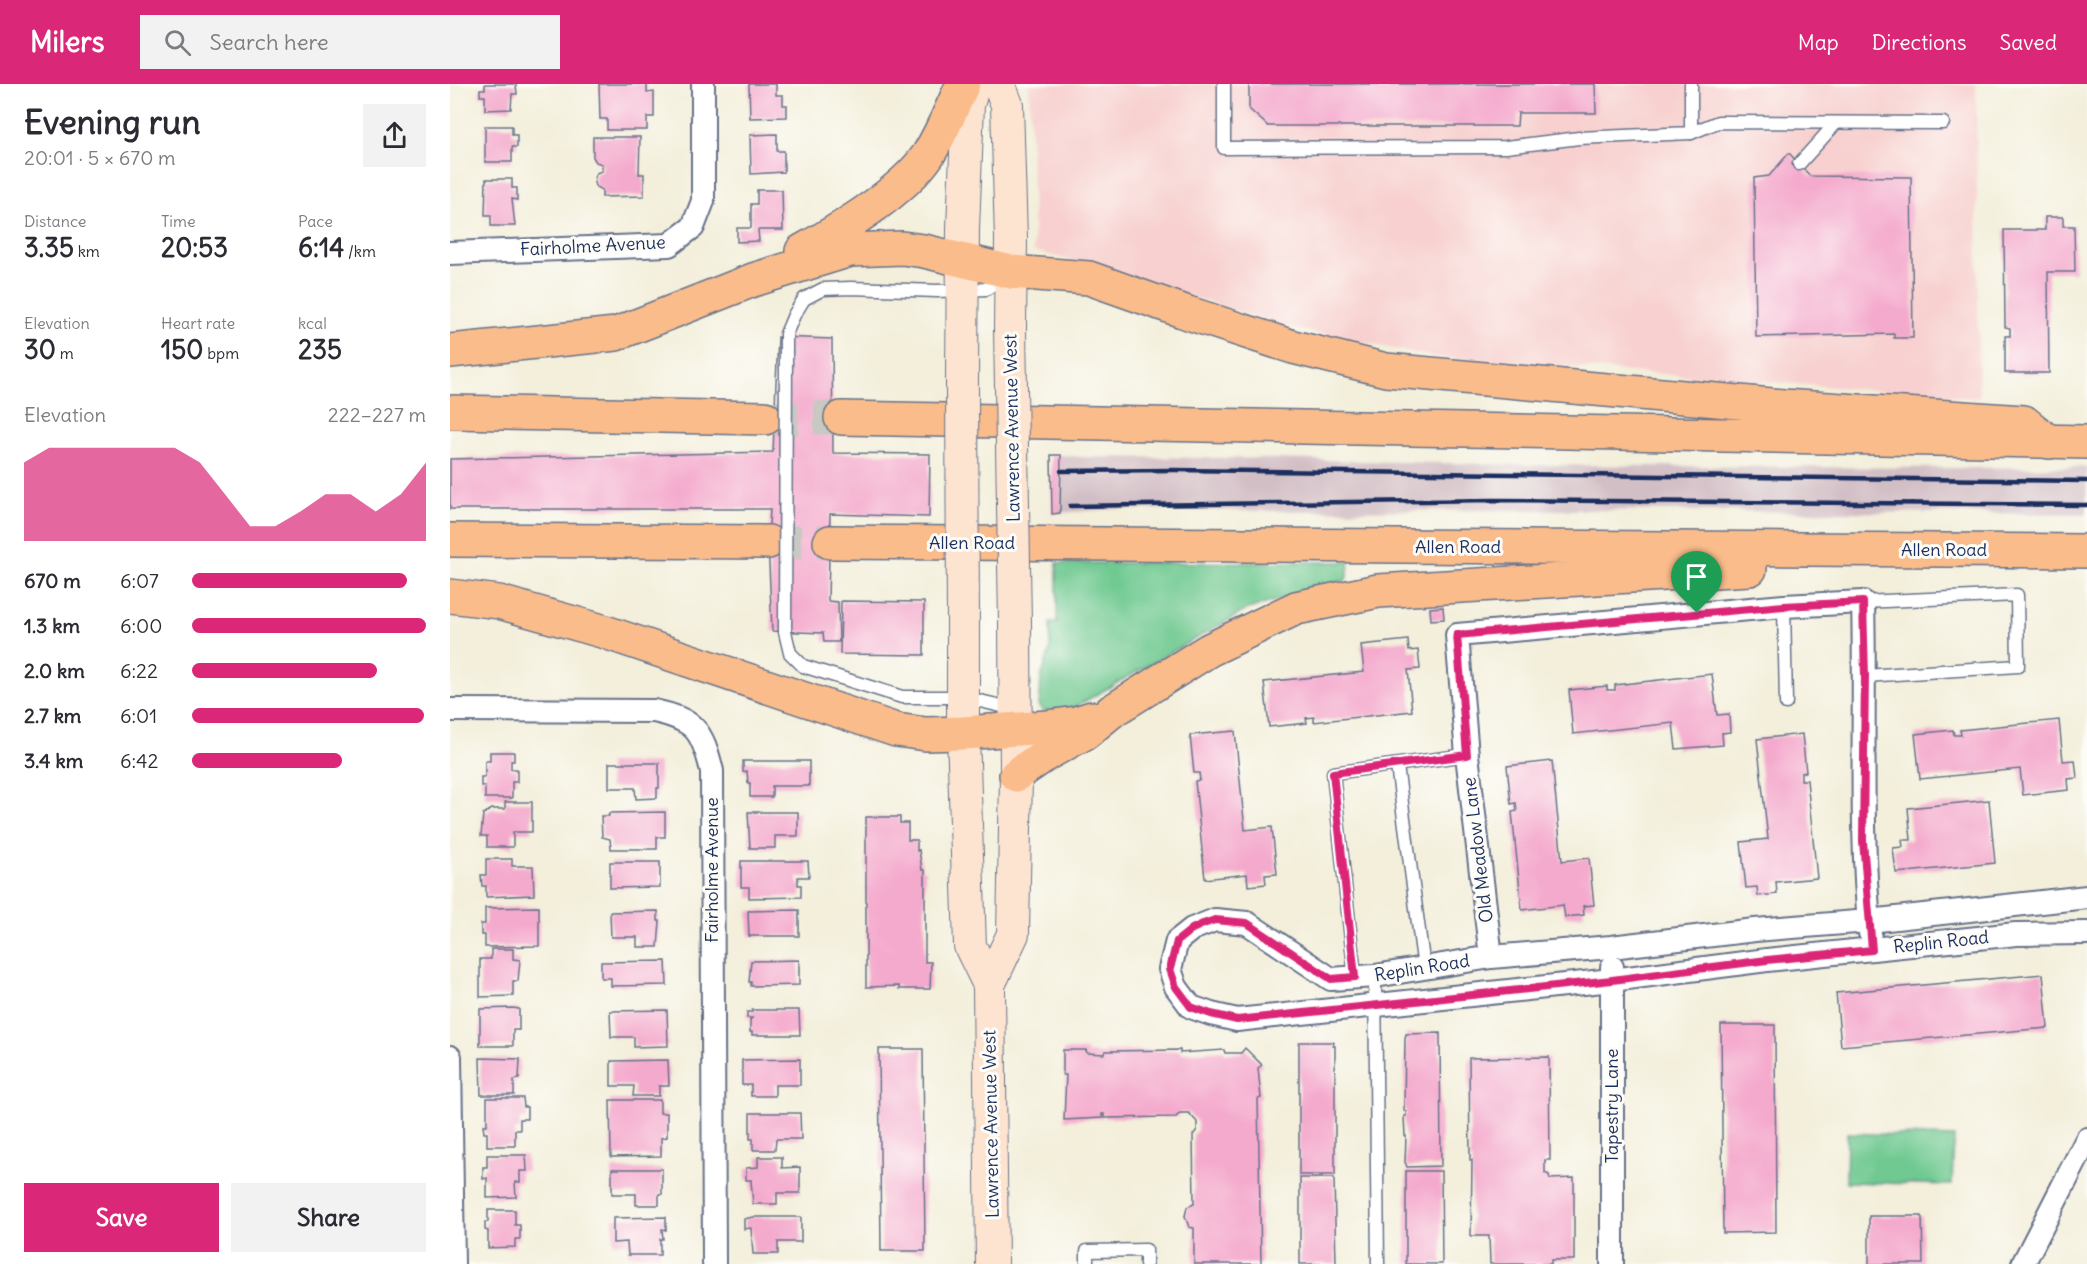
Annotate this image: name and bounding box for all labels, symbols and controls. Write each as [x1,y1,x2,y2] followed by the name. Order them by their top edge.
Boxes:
[140,15,560,69] search box
[30,24,104,60] text: Milers
[161,26,194,59] icon: search
[209,28,329,56] text: Search here
[1798,29,1839,56] text: Map
[1872,29,1966,56] text: Directions
[1999,29,2057,56] text: Saved
[24,101,200,143] text: Evening run
[363,104,426,167] button: share
[24,145,176,170] text: 20:01 · 5 × 670 m
[24,211,86,231] text: Distance
[161,211,196,231] text: Time
[298,211,333,231] text: Pace
[520,230,666,261] street label: Fairholme Avenue
[24,231,74,264] text: 3.35
[161,231,228,264] text: 20:53
[298,231,344,264] text: 6:14
[74,241,100,261] text: km
[344,241,376,261] text: /km
[24,313,90,333] text: Elevation
[161,313,235,333] text: Heart rate
[298,313,327,333] text: kcal
[24,333,56,366] text: 30
[161,333,203,366] text: 150
[298,333,342,366] text: 235
[998,334,1025,522] street label: Lawrence Avenue West
[56,343,74,363] text: m
[203,343,239,363] text: bpm
[24,402,106,427] text: Elevation
[328,402,426,427] text: 222–227 m
[929,531,1016,554] street label: Allen Road
[1415,535,1502,558] street label: Allen Road
[1901,538,1988,561] street label: Allen Road
[1671,551,1722,613] pin
[1680,560,1713,593] icon: arrive
[24,568,81,593] text: 670 m
[120,568,159,593] text: 6:07
[24,613,80,638] text: 1.3 km
[120,613,162,638] text: 6:00
[24,658,85,683] text: 2.0 km
[120,658,158,683] text: 6:22
[24,703,81,728] text: 2.7 km
[120,703,157,728] text: 6:01
[24,748,83,773] text: 3.4 km
[120,748,159,773] text: 6:42
[1457,776,1498,924] street label: Old Meadow Lane
[700,797,723,943] street label: Fairholme Avenue
[1892,925,1990,958] street label: Replin Road
[1373,949,1472,986] street label: Replin Road
[977,1030,1004,1218] street label: Lawrence Avenue West
[1600,1049,1623,1163] street label: Tapestry Lane
[24,1183,219,1252] button: Save
[231,1183,426,1252] button: Share

